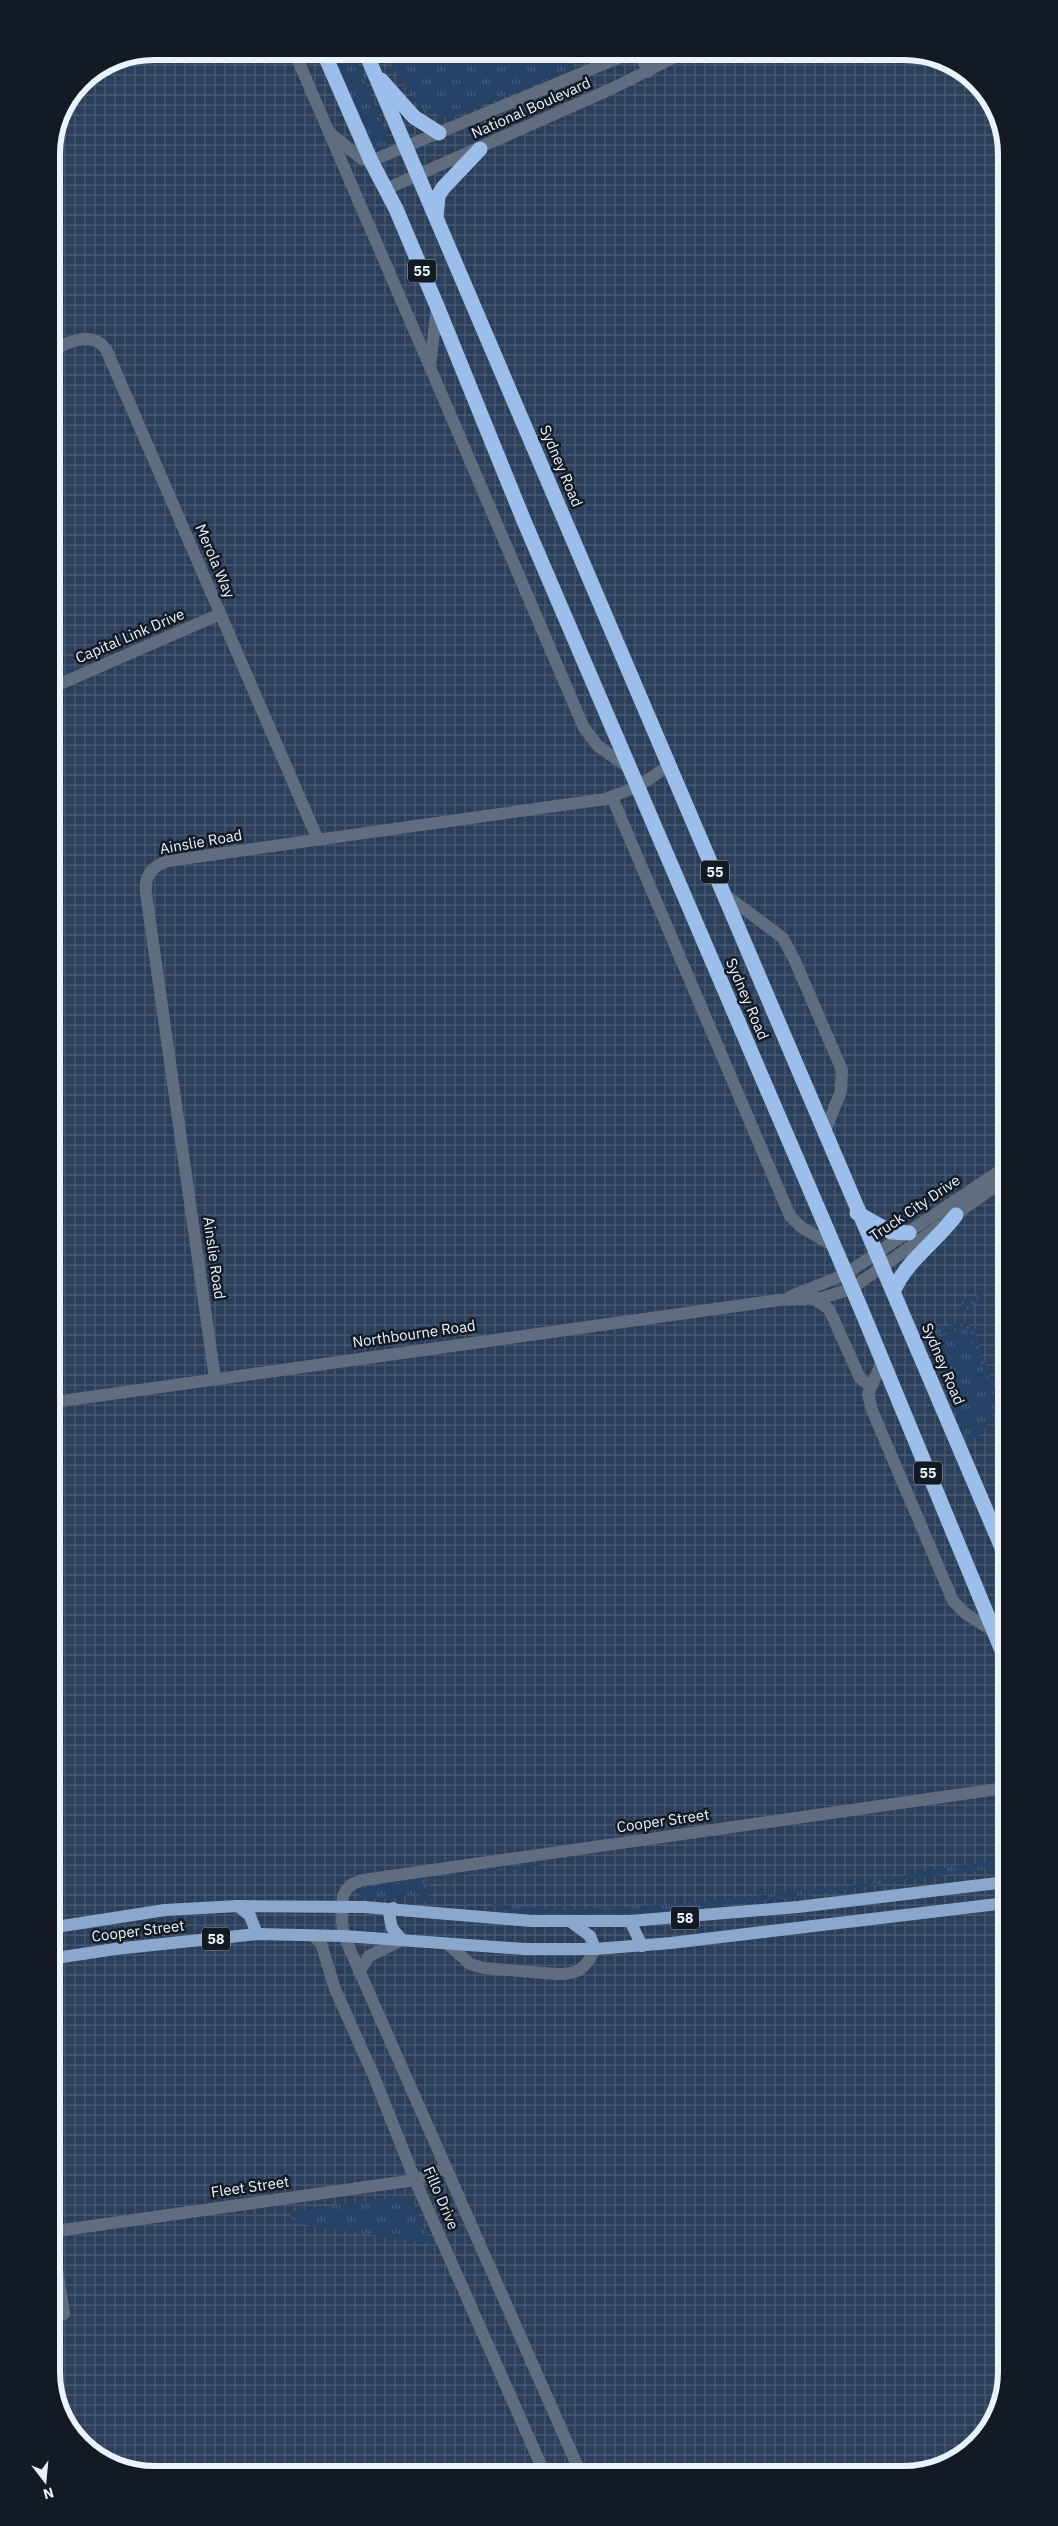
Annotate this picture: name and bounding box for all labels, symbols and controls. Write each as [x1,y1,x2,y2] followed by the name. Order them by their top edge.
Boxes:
[468,73,593,142] street label: National Boulevard
[408,260,436,282] road number: 55
[536,422,587,510] street label: Sydney Road
[191,521,240,601] street label: Merola Way
[72,604,187,667] street label: Capital Link Drive
[158,825,244,858] street label: Ainslie Road
[701,860,729,884] road number: 55
[722,955,773,1043] street label: Sydney Road
[866,1170,964,1245] street label: Truck City Drive
[199,1215,230,1300] street label: Ainslie Road
[351,1315,477,1352] street label: Northbourne Road
[918,1320,969,1408] street label: Sydney Road
[914,1462,942,1485] road number: 55
[615,1805,710,1836] street label: Cooper Street
[671,1906,699,1930] road number: 58
[91,1915,185,1946] street label: Cooper Street
[202,1928,230,1950] road number: 58
[420,2163,463,2232] street label: Fillo Drive
[210,2172,290,2201] street label: Fleet Street
[20,2456,70,2506] north arrow
[41,2483,56,2504] text: N

